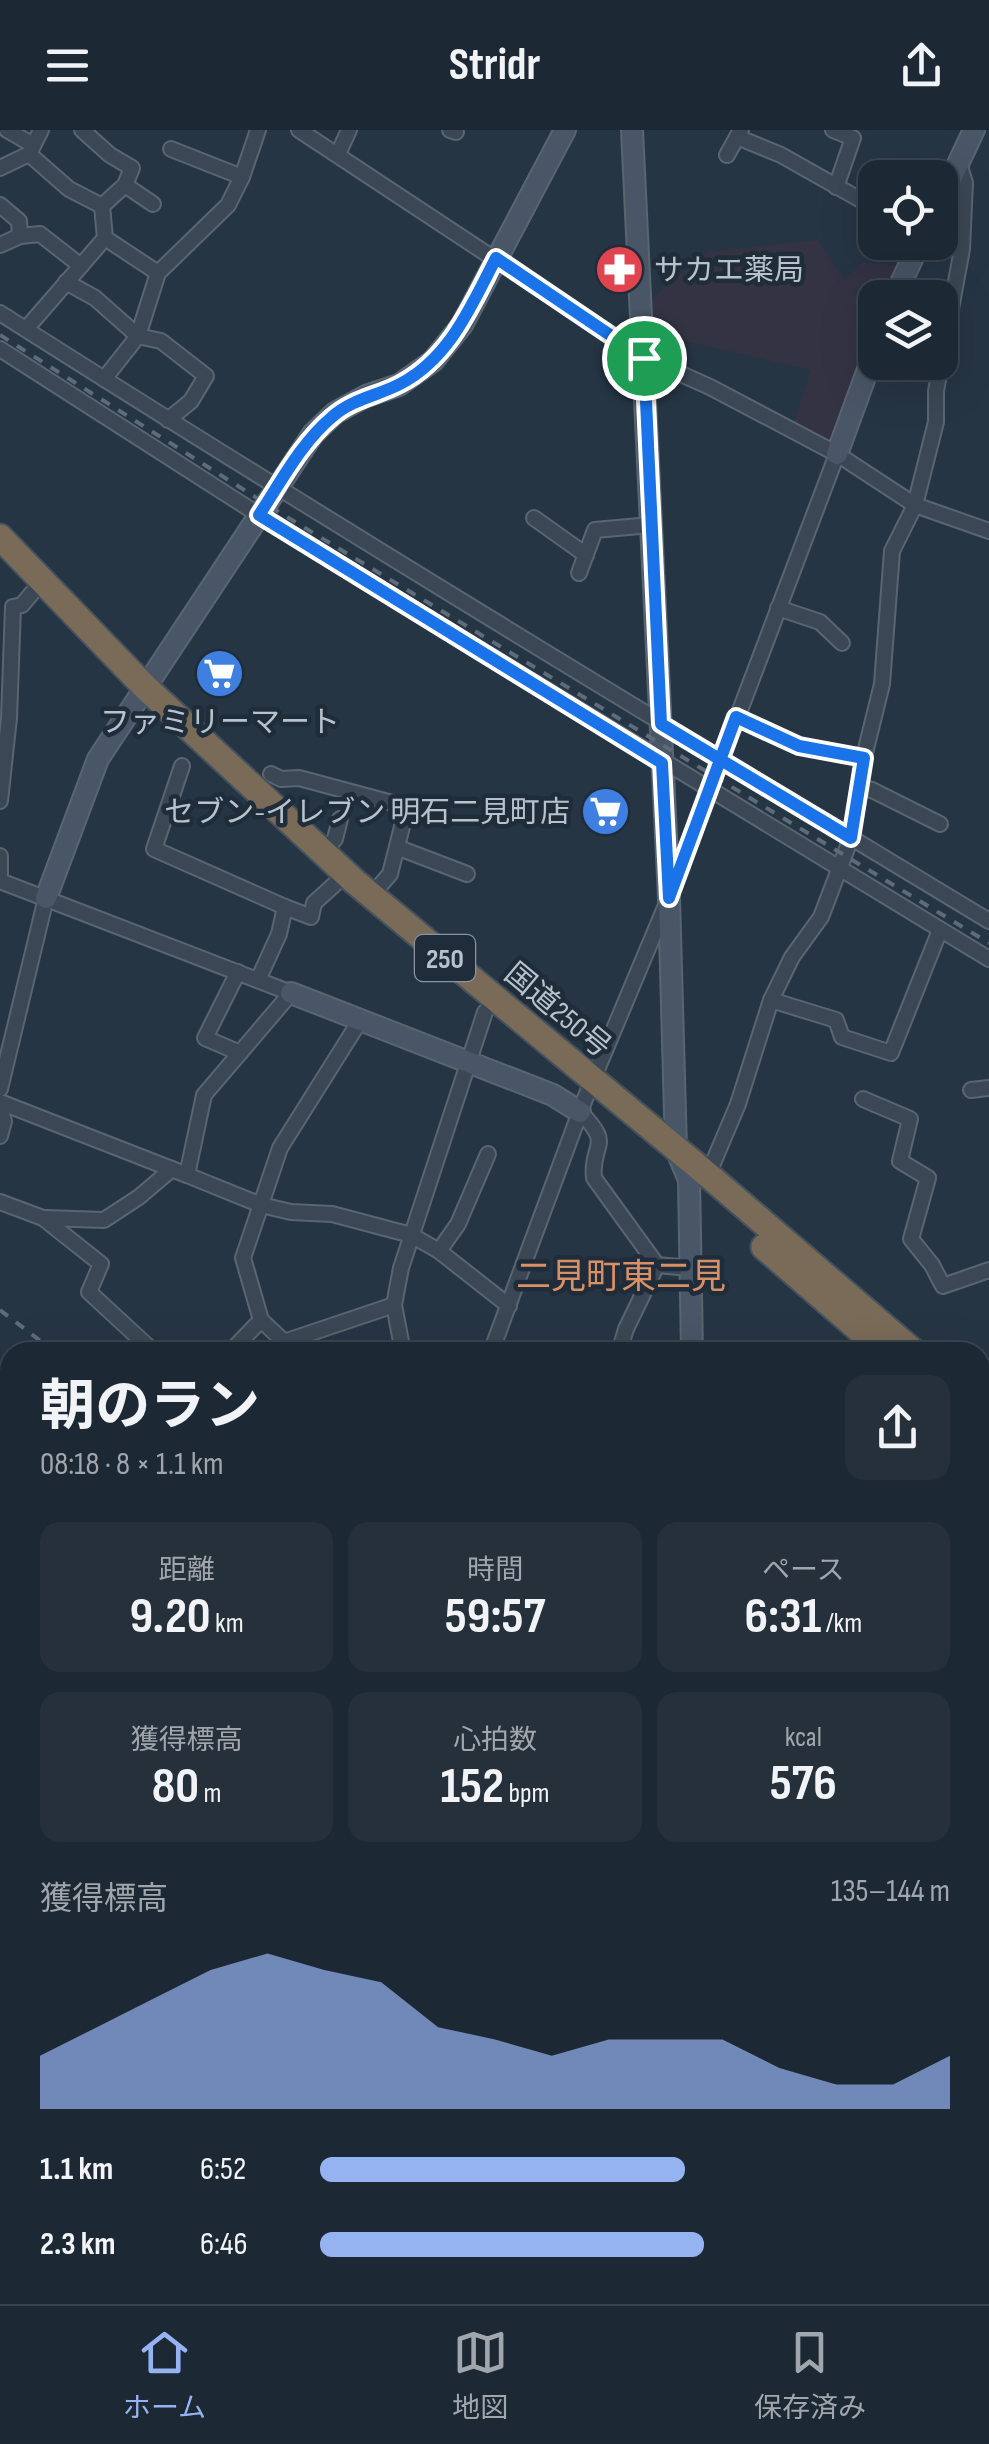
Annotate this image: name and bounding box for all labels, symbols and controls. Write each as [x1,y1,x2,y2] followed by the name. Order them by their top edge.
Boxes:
[40,38,95,93] icon: menu
[449,38,540,93] text: Stridr
[894,38,949,93] icon: share
[858,160,958,380] map controls
[858,160,958,260] button: locate
[593,244,645,296] pharmacy icon: サカエ薬局
[654,253,804,289] place label: サカエ薬局
[858,280,958,380] button: layers
[602,316,687,401] pin
[617,331,672,386] icon: arrive
[194,647,246,699] supermarket icon: ファミリーマート
[100,705,340,741] place label: ファミリーマート
[579,786,631,838] supermarket icon: セブン-イレブン 明石二見町店
[164,795,570,831] place label: セブン-イレブン 明石二見町店
[415,935,475,981] road number: 250
[497,956,618,1066] street label: 国道250号
[516,1256,726,1299] district label: 二見町東二見
[40,1374,260,1441] text: 朝のラン
[845,1375,950,1480] button: share
[40,1445,223,1484] text: 08:18 · 8 × 1.1 km
[159,1554,215,1587] text: 距離
[467,1554,523,1587] text: 時間
[762,1554,845,1587] text: ペース
[130,1587,211,1647] text: 9.20
[445,1587,545,1647] text: 59:57
[745,1587,821,1647] text: 6:31
[211,1607,244,1640] text: km
[821,1607,862,1640] text: /km
[785,1721,822,1754] text: kcal
[131,1724,243,1757] text: 獲得標高
[453,1724,537,1757] text: 心拍数
[770,1754,837,1814] text: 576
[152,1757,199,1817] text: 80
[440,1757,504,1817] text: 152
[199,1777,222,1810] text: m
[504,1777,550,1810] text: bpm
[831,1872,950,1911] text: 135–144 m
[40,1880,168,1919] text: 獲得標高
[40,2150,113,2189] text: 1.1 km
[200,2150,246,2189] text: 6:52
[40,2225,115,2264] text: 2.3 km
[200,2225,247,2264] text: 6:46
[123,2325,206,2425] tab: ホーム
[452,2325,508,2425] tab: 地図
[754,2325,866,2425] tab: 保存済み

